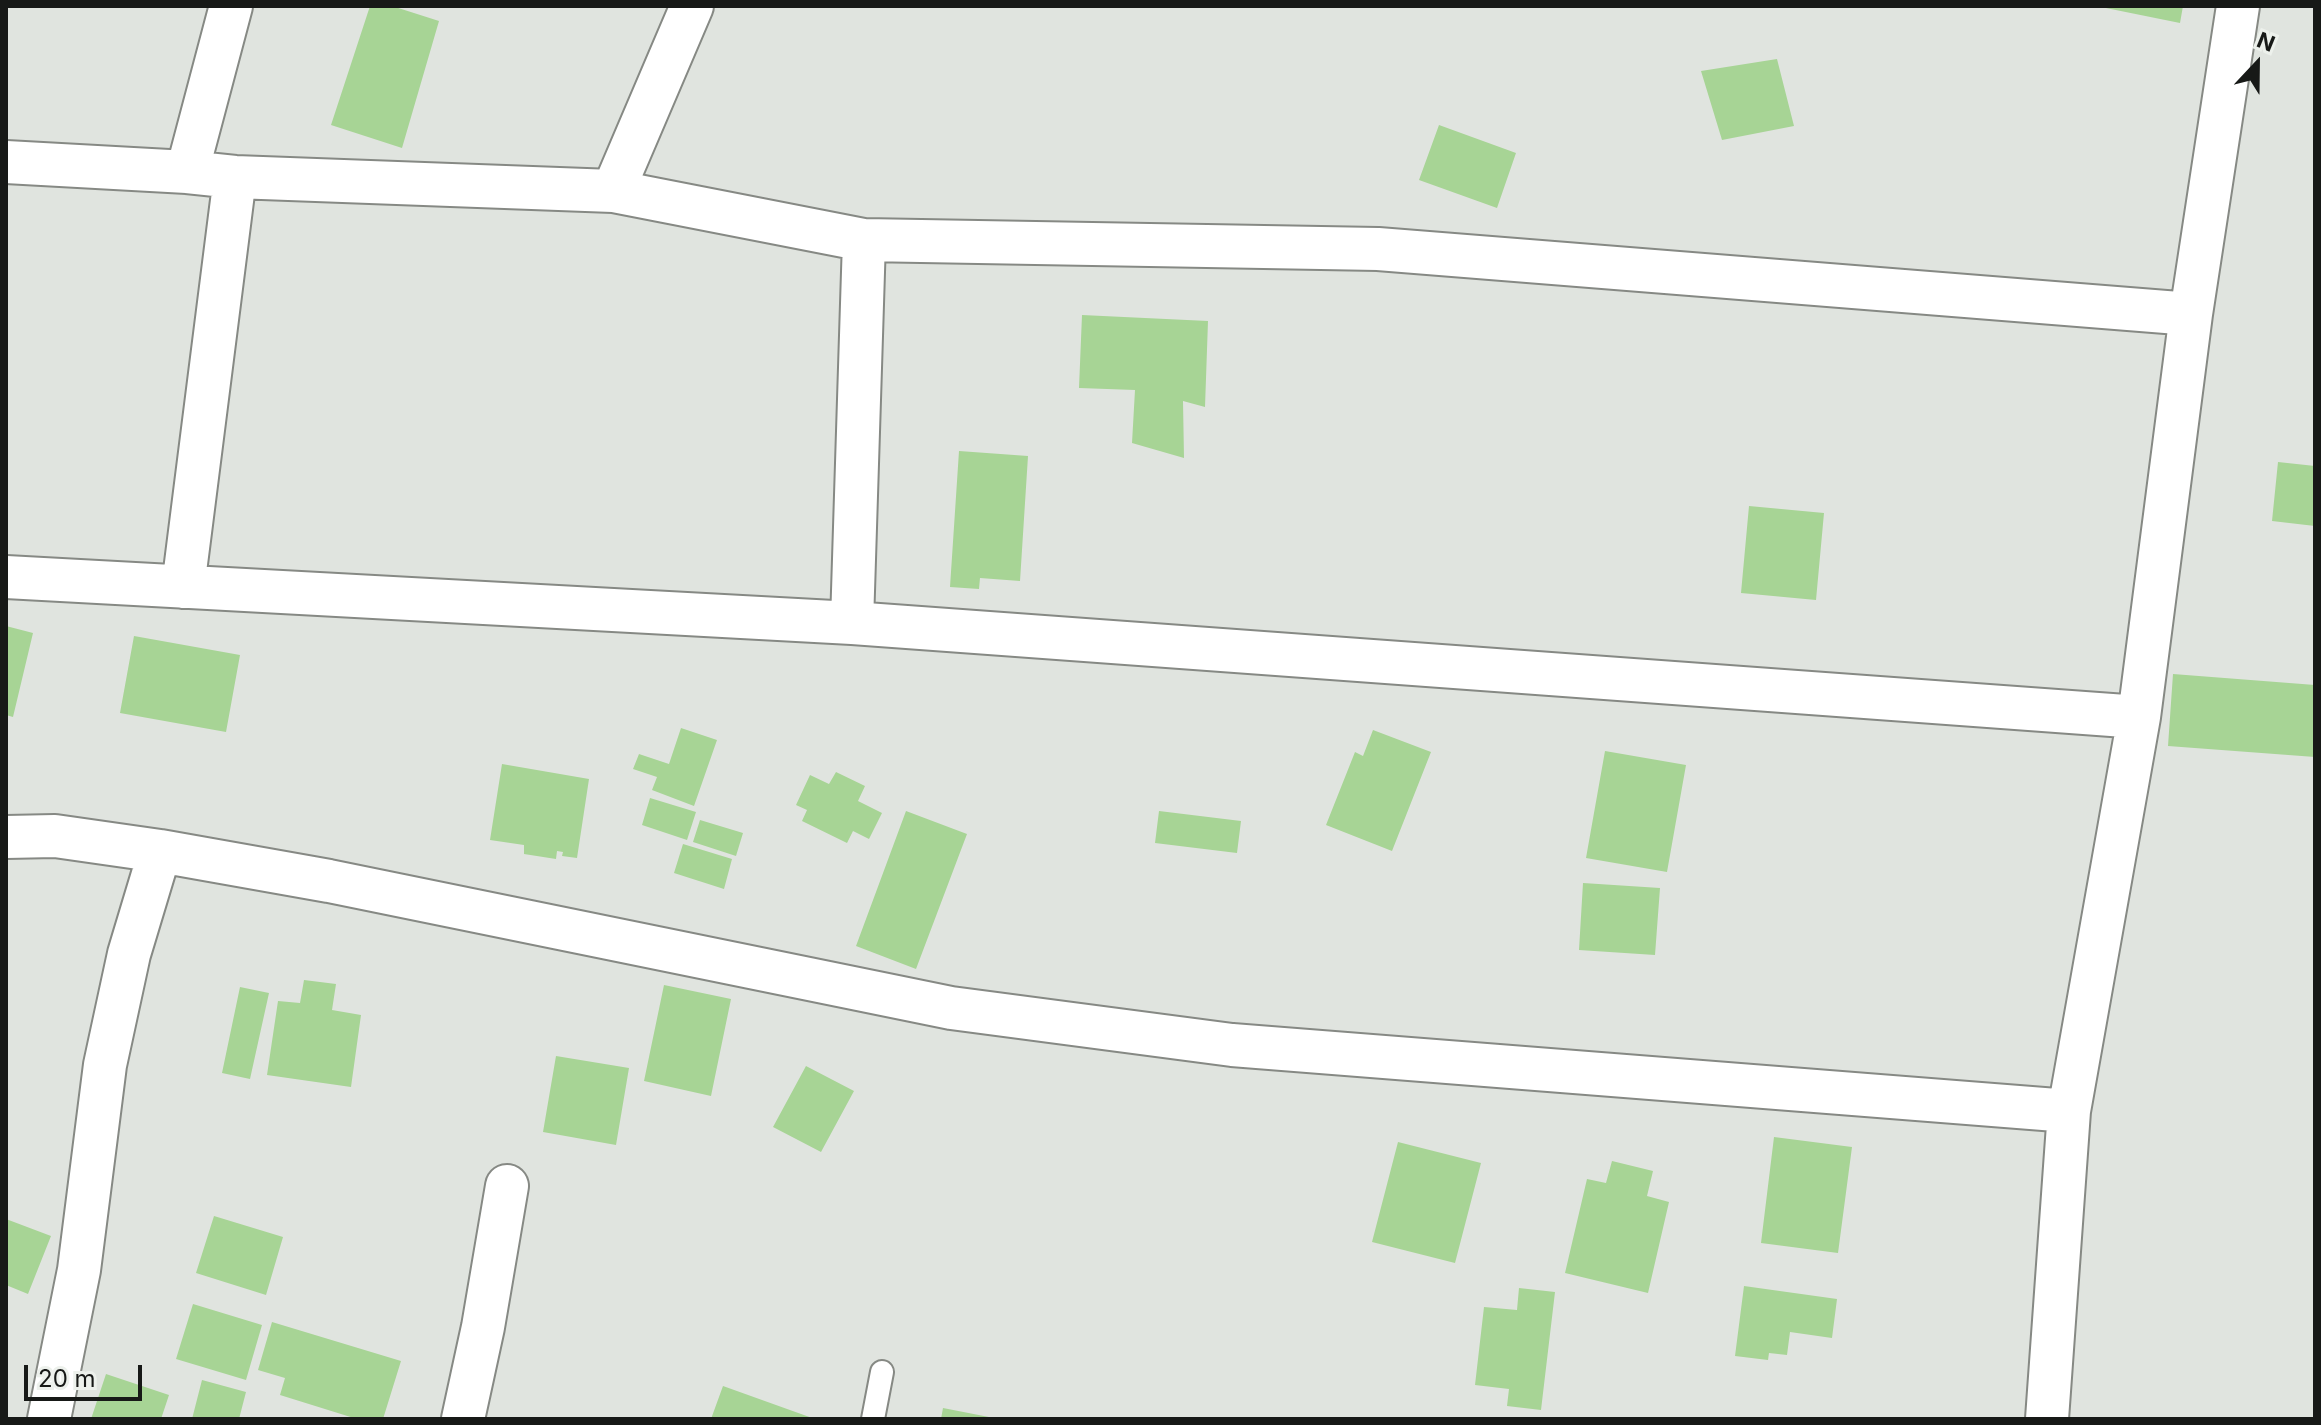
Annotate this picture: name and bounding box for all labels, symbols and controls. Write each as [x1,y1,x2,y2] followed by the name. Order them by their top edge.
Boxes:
[2217,24,2297,104] north arrow
[2253,27,2279,57] text: N
[28,1349,146,1399] scale bar
[38,1364,96,1393] text: 20 m

